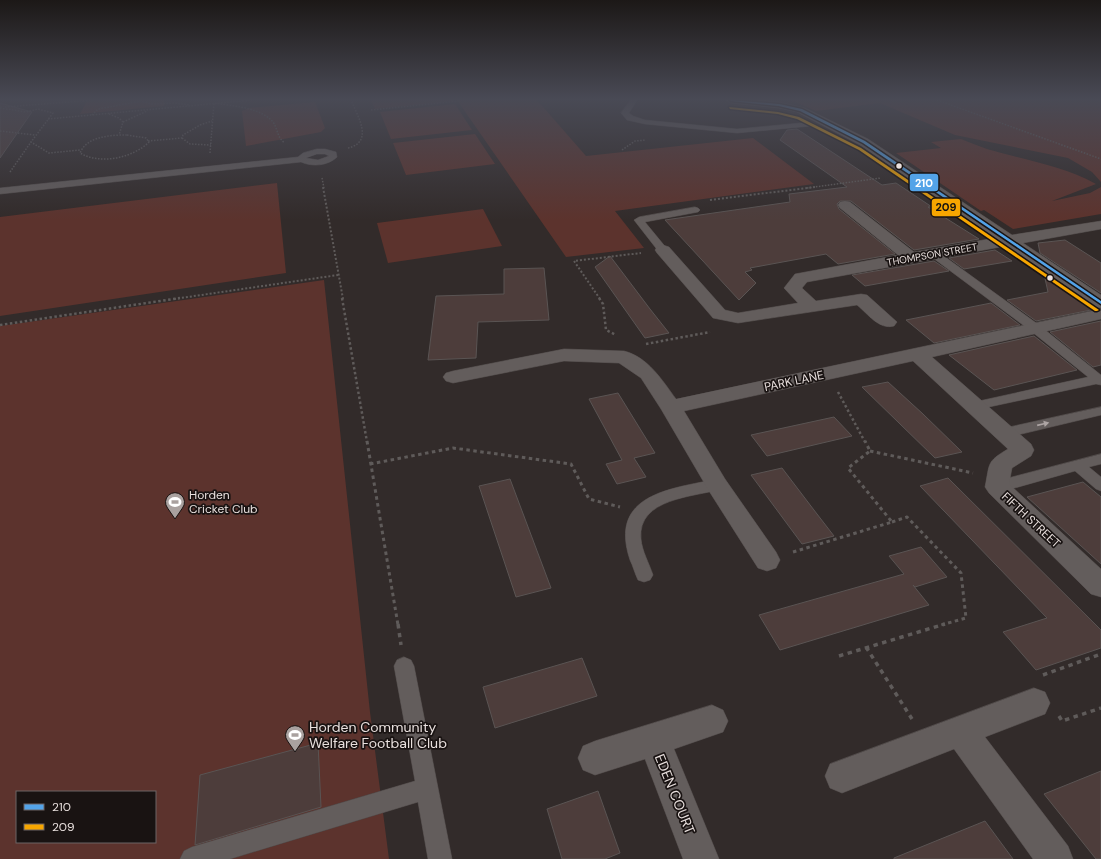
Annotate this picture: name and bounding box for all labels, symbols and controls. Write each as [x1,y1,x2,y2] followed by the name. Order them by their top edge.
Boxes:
[894,161,904,171] unlabelled marker
[909,173,939,192] line badge: 210
[915,176,933,190] text: 210
[931,198,961,217] line badge: 209
[935,200,957,214] text: 209
[886,240,979,269] street label: THOMPSON STREET
[1045,273,1055,283] unlabelled marker
[763,367,825,395] street label: PARK LANE
[1037,421,1049,427] one-way arrow
[189,487,258,517] place label: Horden Cricket Club
[998,489,1064,551] street label: FIFTH STREET
[164,491,186,519] sports icon: Horden Cricket Club
[309,718,447,752] place label: Horden Community Welfare Football Club
[284,724,306,752] sports icon: Horden Community Welfare Football Club
[651,751,699,837] street label: EDEN COURT
[16,791,156,843] legend
[52,799,71,815] text: 210
[52,819,75,835] text: 209

